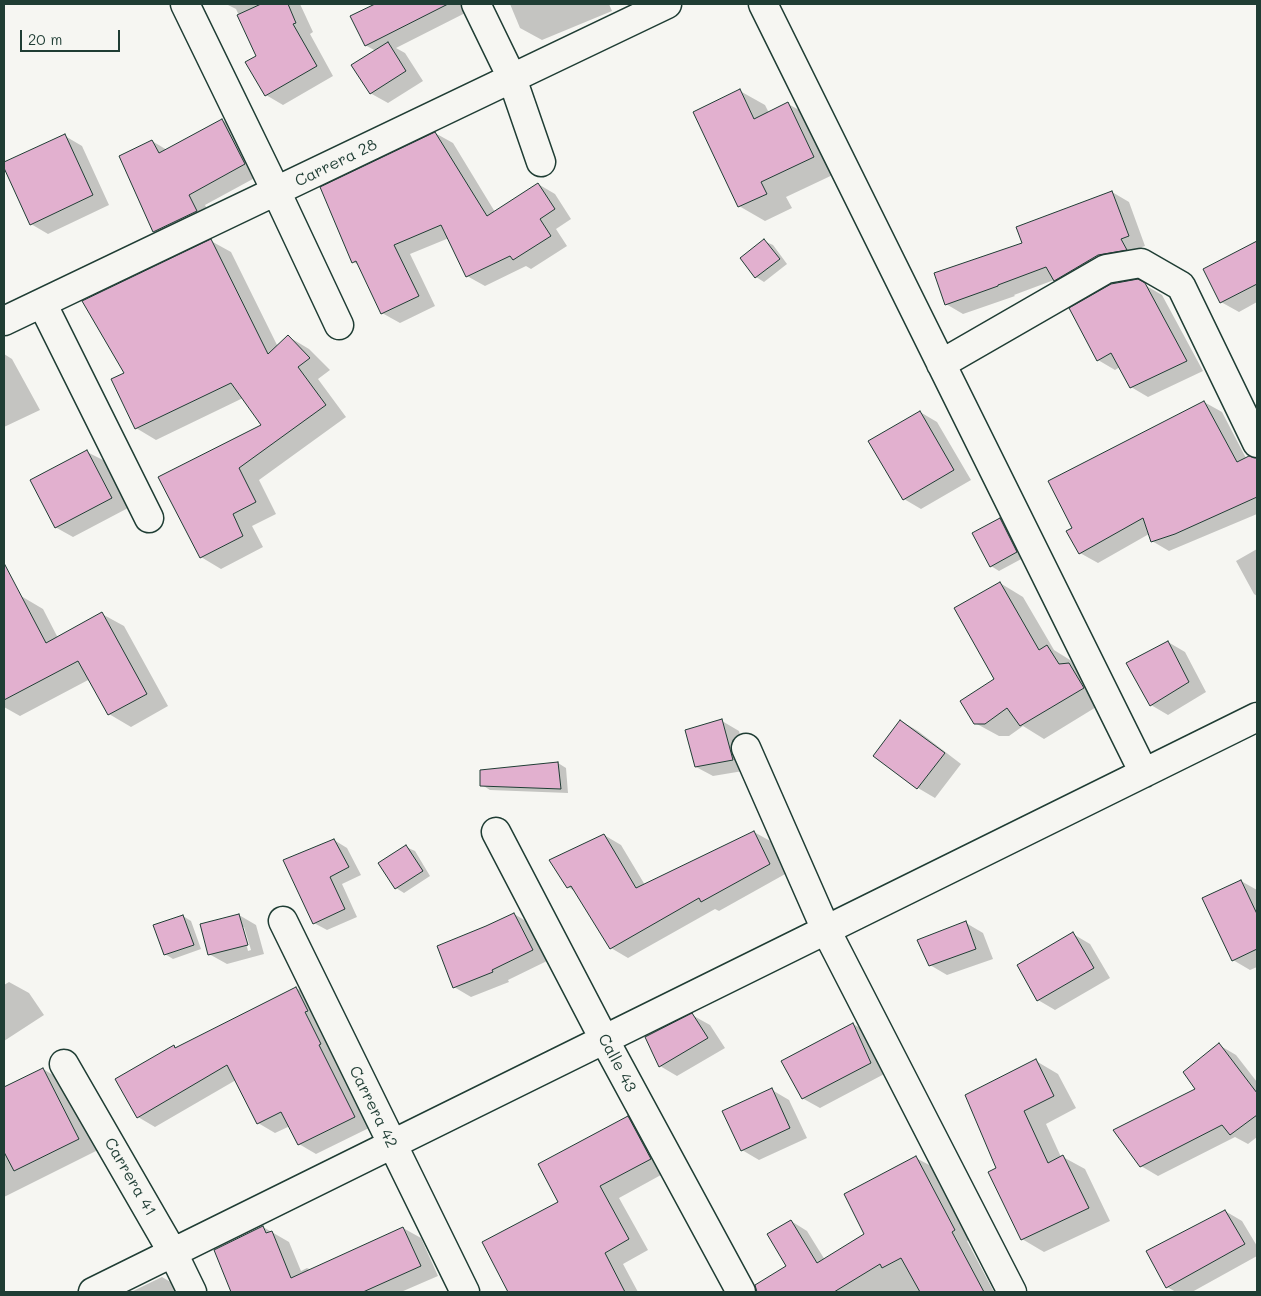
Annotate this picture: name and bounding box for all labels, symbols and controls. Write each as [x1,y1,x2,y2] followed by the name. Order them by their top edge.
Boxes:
[22,20,122,52] scale bar
[28,29,62,49] text: 20 m
[292,135,380,191] street label: Carrera 28
[594,1031,640,1095] street label: Calle 43
[345,1063,401,1151] street label: Carrera 42
[100,1135,160,1219] street label: Carrera 41

